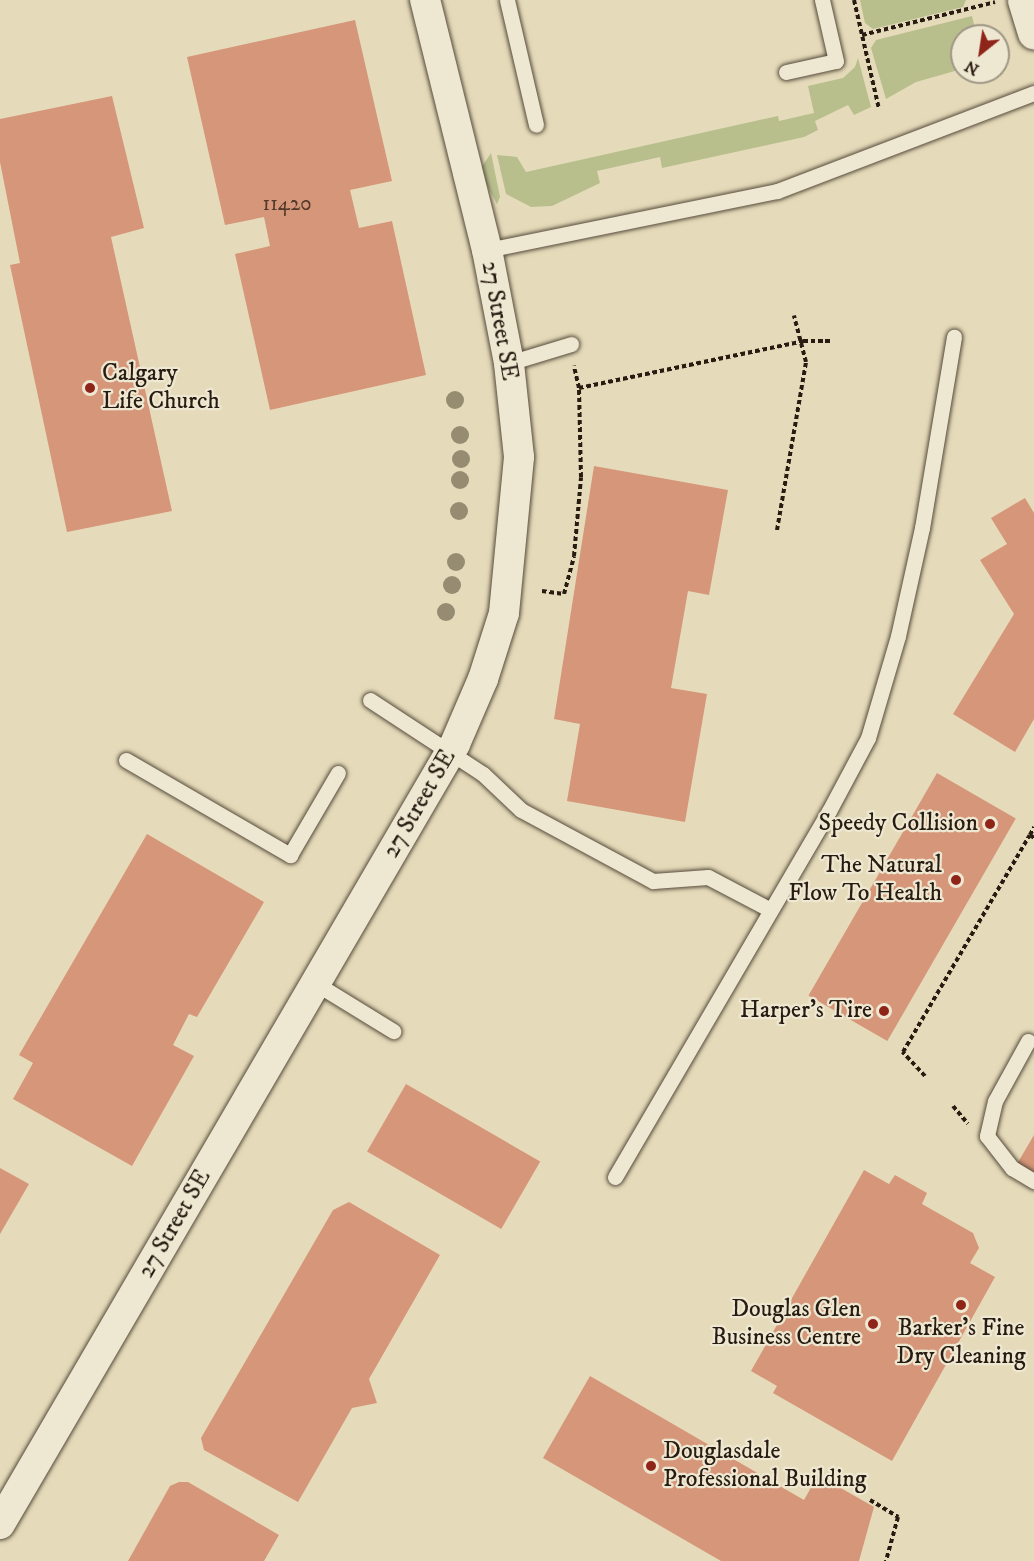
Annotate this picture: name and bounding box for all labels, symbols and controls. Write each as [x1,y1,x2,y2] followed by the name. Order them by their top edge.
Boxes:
[950,24,1010,84] north arrow
[961,56,983,80] text: N
[262,191,312,217] house number: 11420
[474,259,524,383] street label: 27 Street SE
[102,360,220,416] place label: Calgary Life Church
[83,381,97,395] marker: Calgary Life Church
[377,745,463,863] street label: 27 Street SE
[819,810,978,838] place label: Speedy Collision
[983,817,997,831] marker: Speedy Collision
[788,852,942,908] place label: The Natural Flow To Health
[947,871,965,889] marker: The Natural Flow To Health
[740,997,872,1025] place label: Harper's Tire
[877,1004,891,1018] marker: Harper's Tire
[132,1165,218,1283] street label: 27 Street SE
[712,1296,861,1352] place label: Douglas Glen Business Centre
[954,1298,968,1312] marker: Barker's Fine Dry Cleaning
[896,1315,1026,1371] place label: Barker's Fine Dry Cleaning
[866,1317,880,1331] marker: Douglas Glen Business Centre
[663,1438,866,1494] place label: Douglasdale Professional Building
[644,1459,658,1473] marker: Douglasdale Professional Building

